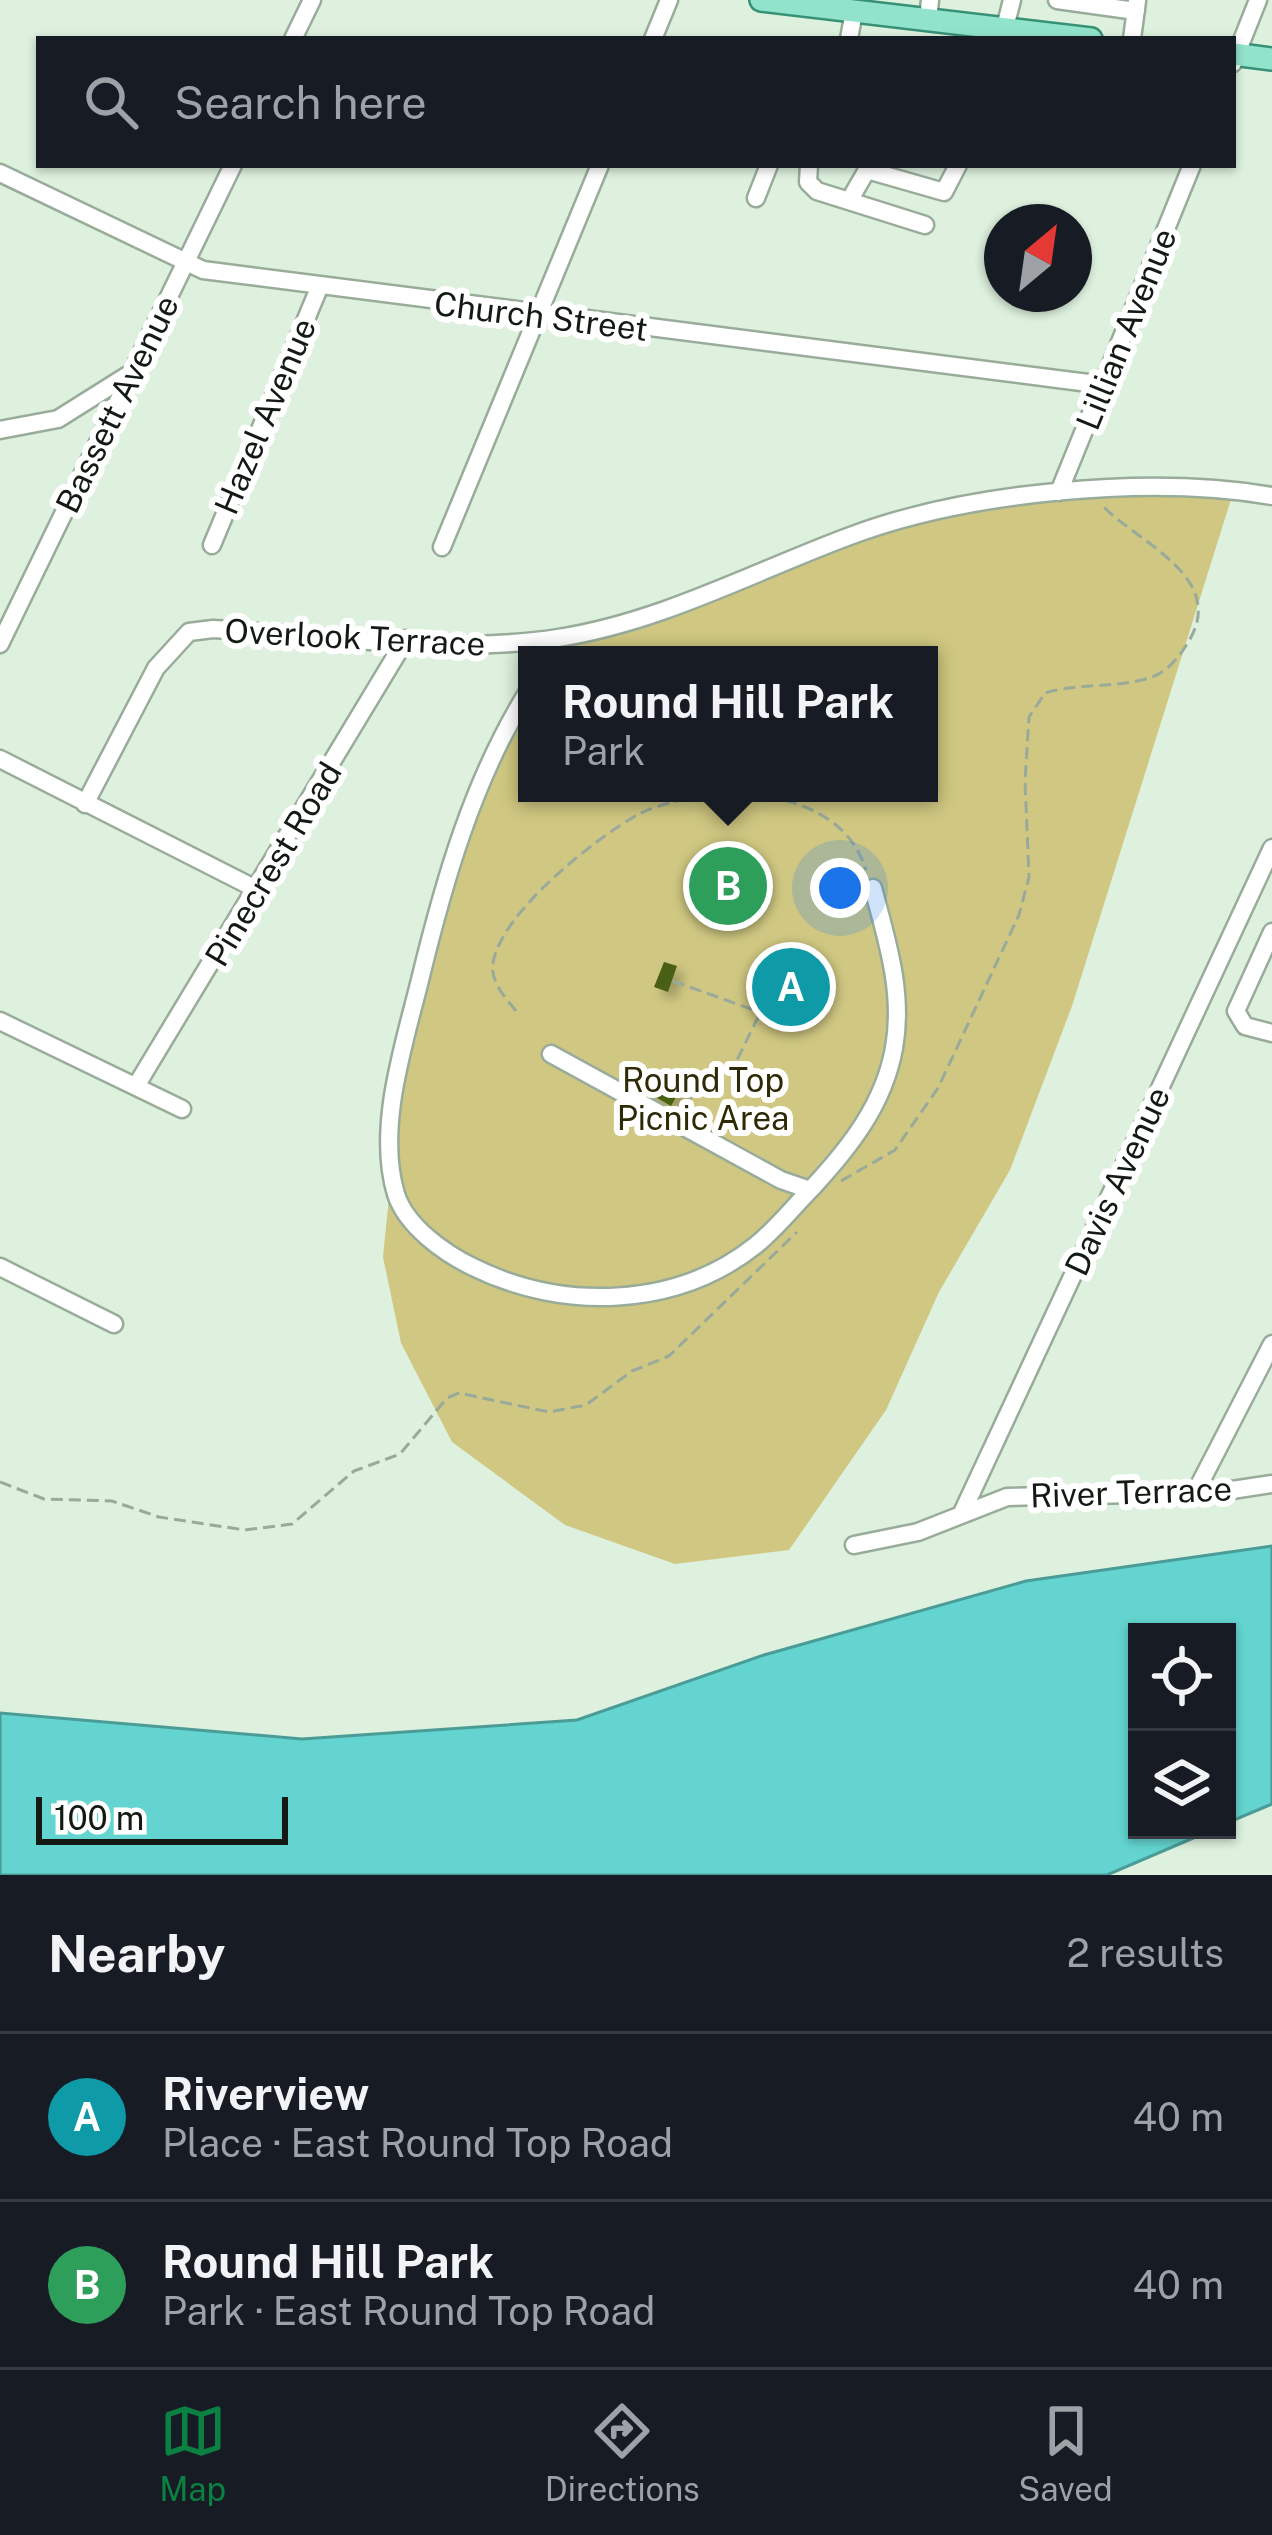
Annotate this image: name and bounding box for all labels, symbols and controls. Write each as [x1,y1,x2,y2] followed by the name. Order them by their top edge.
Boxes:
[36,36,1236,168] search box
[78,69,144,135] icon: search
[174,76,427,129] text: Search here
[984,204,1092,312] north arrow
[1068,223,1184,435] street label: Lillian Avenue
[432,284,650,348] street label: Church Street
[48,289,186,519] street label: Bassett Avenue
[207,312,323,520] street label: Hazel Avenue
[224,611,486,663] street label: Overlook Terrace
[518,646,938,802] popup
[562,675,894,728] text: Round Hill Park
[562,728,645,774] text: Park
[197,755,349,973] street label: Pinecrest Road
[689,841,767,931] pin: B
[810,858,870,918] your location
[752,942,830,1032] pin: A
[617,1061,789,1137] park label: Round Top Picnic Area
[1057,1081,1177,1281] street label: Davis Avenue
[1029,1469,1233,1515] street label: River Terrace
[1128,1623,1236,1839] map controls
[1128,1623,1236,1731] button: locate
[1128,1731,1236,1839] button: layers
[36,1791,288,1844] scale bar
[54,1799,144,1837] text: 100 m
[48,1924,225,1983] text: Nearby
[1067,1930,1224,1976] text: 2 results
[162,2067,369,2120] text: Riverview
[73,2094,101,2140] text: A
[1132,2094,1224,2140] text: 40 m
[162,2120,673,2166] text: Place · East Round Top Road
[162,2235,494,2288] text: Round Hill Park
[74,2262,100,2308] text: B
[1132,2262,1224,2308] text: 40 m
[162,2288,655,2334] text: Park · East Round Top Road
[159,2398,226,2508] tab: Map
[545,2398,700,2508] tab: Directions
[1018,2398,1113,2508] tab: Saved

